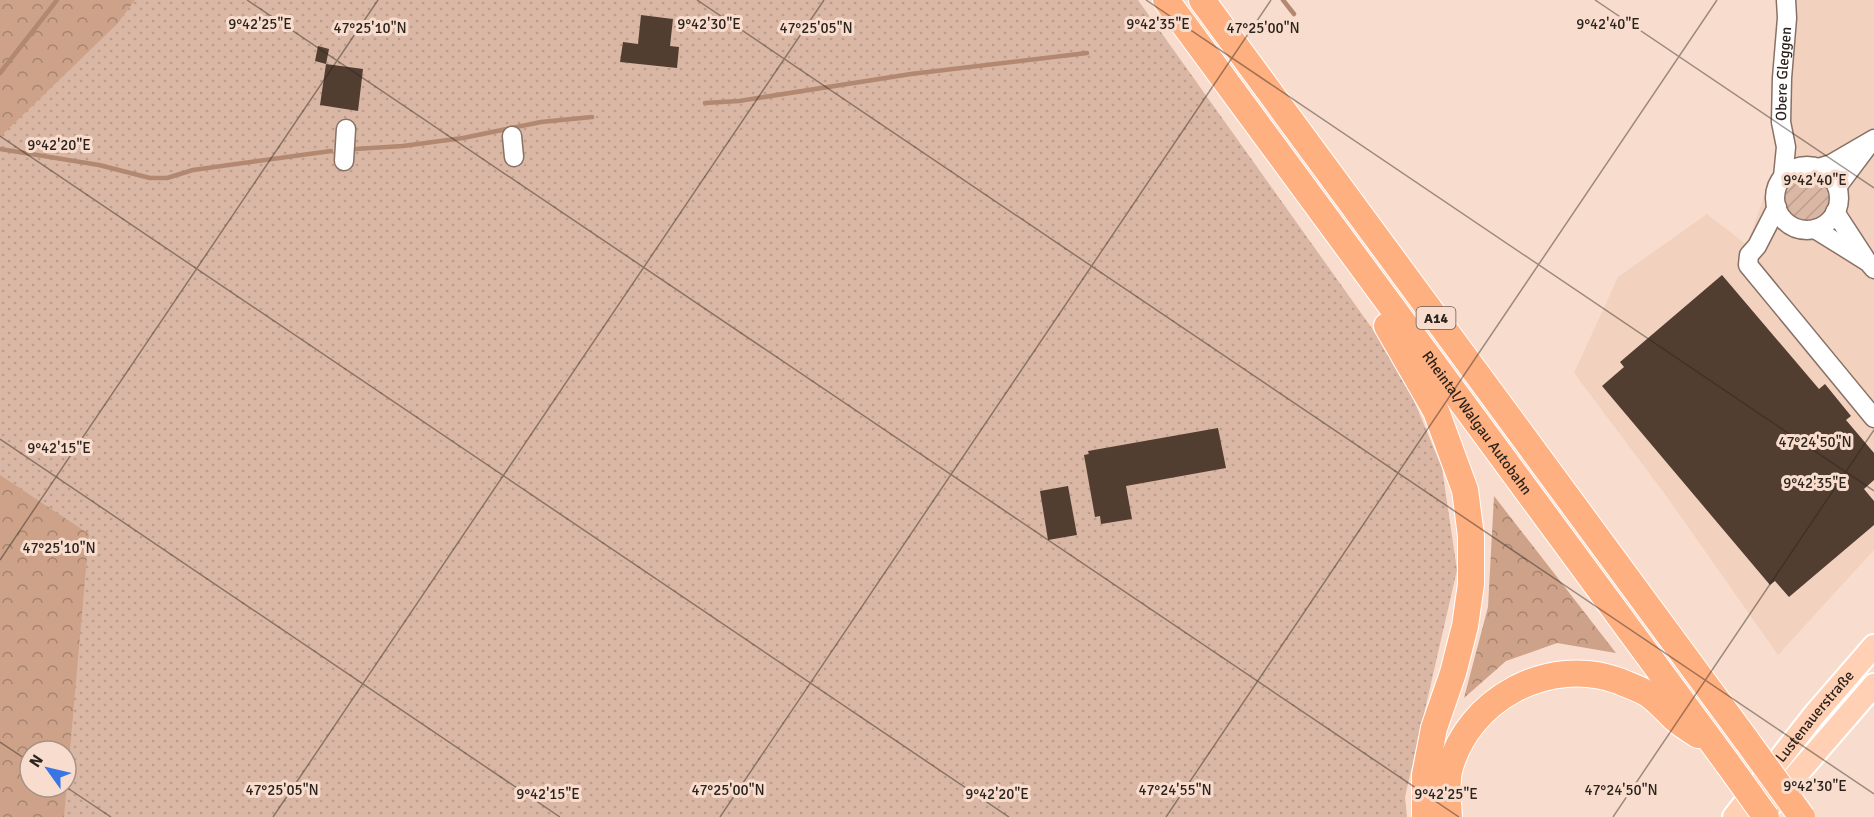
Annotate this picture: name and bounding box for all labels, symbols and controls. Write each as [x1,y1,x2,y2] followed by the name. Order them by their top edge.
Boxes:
[228,15,292,33] text: 9°42'25"E
[677,15,741,33] text: 9°42'30"E
[1126,15,1190,33] text: 9°42'35"E
[1576,15,1640,33] text: 9°42'40"E
[333,19,407,37] text: 47°25'10"N
[779,19,853,37] text: 47°25'05"N
[1226,19,1300,37] text: 47°25'00"N
[1772,26,1795,121] street label: Obere Gleggen
[27,136,91,154] text: 9°42'20"E
[1783,171,1847,189] text: 9°42'40"E
[1416,307,1456,329] road number: A14
[1418,348,1536,498] street label: Rheintal/Walgau Autobahn
[1778,433,1852,451] text: 47°24'50"N
[27,439,91,457] text: 9°42'15"E
[1783,474,1847,492] text: 9°42'35"E
[22,539,96,557] text: 47°25'10"N
[1772,667,1858,766] street label: Lustenauerstraße
[18,739,78,799] north arrow
[25,751,48,771] text: N
[1783,777,1847,795] text: 9°42'30"E
[245,781,319,799] text: 47°25'05"N
[691,781,765,799] text: 47°25'00"N
[1138,781,1212,799] text: 47°24'55"N
[1584,781,1658,799] text: 47°24'50"N
[516,785,580,803] text: 9°42'15"E
[965,785,1029,803] text: 9°42'20"E
[1414,785,1478,803] text: 9°42'25"E

